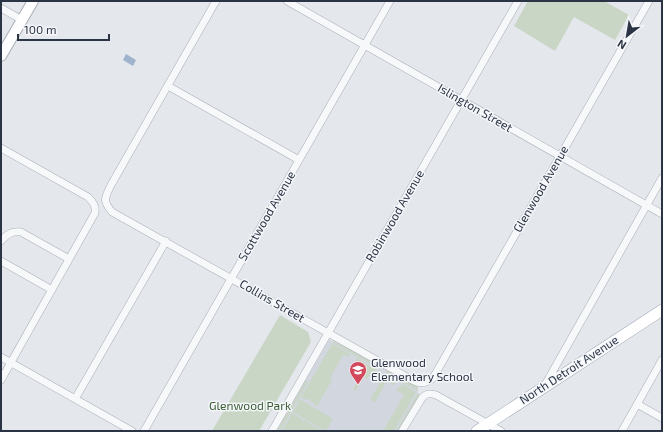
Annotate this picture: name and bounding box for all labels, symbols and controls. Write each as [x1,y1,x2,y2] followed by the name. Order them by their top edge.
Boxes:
[18,16,109,42] scale bar
[607,16,647,56] north arrow
[24,22,56,36] text: 100 m
[615,37,628,53] text: N
[436,80,516,134] street label: Islington Street
[510,143,571,234] street label: Glenwood Avenue
[362,167,426,264] street label: Robinwood Avenue
[235,168,298,263] street label: Scottwood Avenue
[237,276,308,325] street label: Collins Street
[516,332,620,406] street label: North Detroit Avenue
[371,355,474,383] place label: Glenwood Elementary School
[348,360,368,385] school or university icon: Glenwood Elementary School
[209,398,291,412] park label: Glenwood Park

